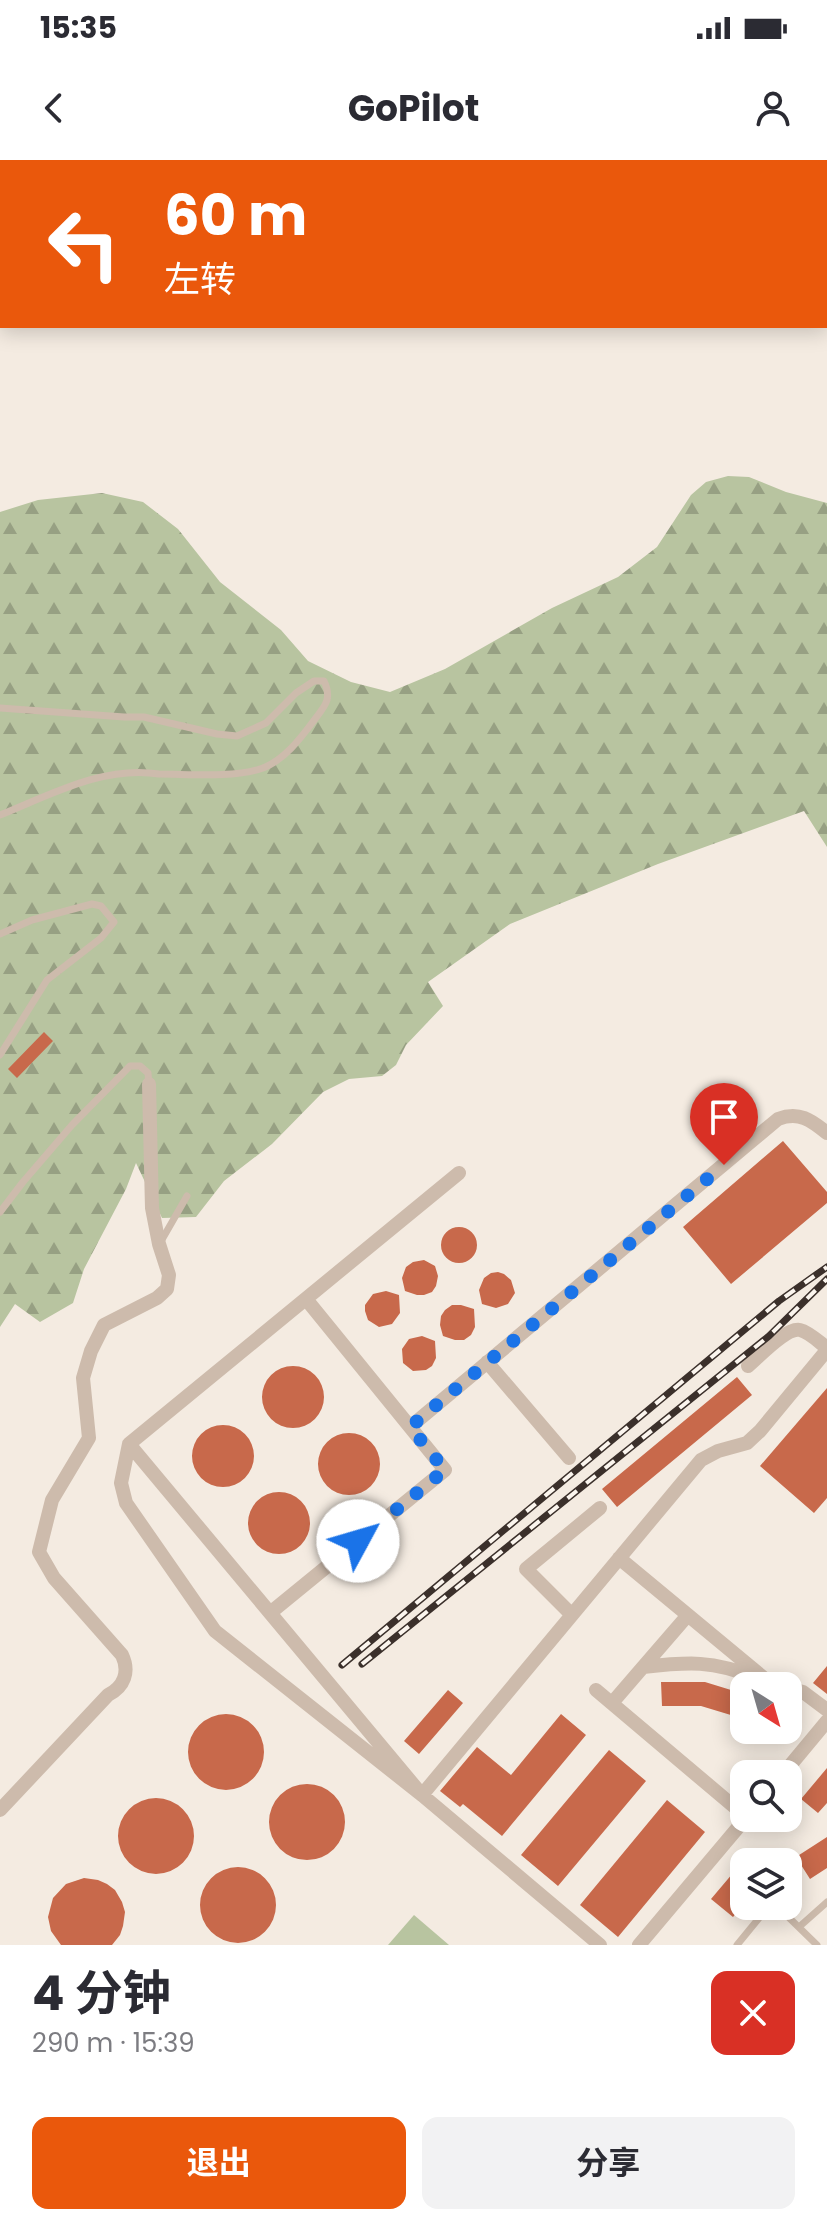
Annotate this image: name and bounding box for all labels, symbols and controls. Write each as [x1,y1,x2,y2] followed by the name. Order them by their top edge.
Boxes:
[40,6,117,49] text: 15:35
[348,83,479,134] text: GoPilot
[32,86,76,130] icon: back
[751,86,795,130] icon: person
[164,176,307,255] text: 60 m
[32,192,136,296] icon: left
[164,254,236,305] text: 左转
[690,1083,758,1165] pin
[702,1095,746,1139] icon: arrive
[316,1499,400,1583] position arrow
[730,1672,802,1744] north arrow
[730,1672,802,1920] map controls
[730,1760,802,1832] button: search
[730,1848,802,1920] button: layers
[32,1960,171,2027] text: 4 分钟
[711,1971,795,2055] button: close
[32,2025,195,2061] text: 290 m · 15:39
[32,2117,406,2209] button: 退出
[422,2117,795,2209] button: 分享

